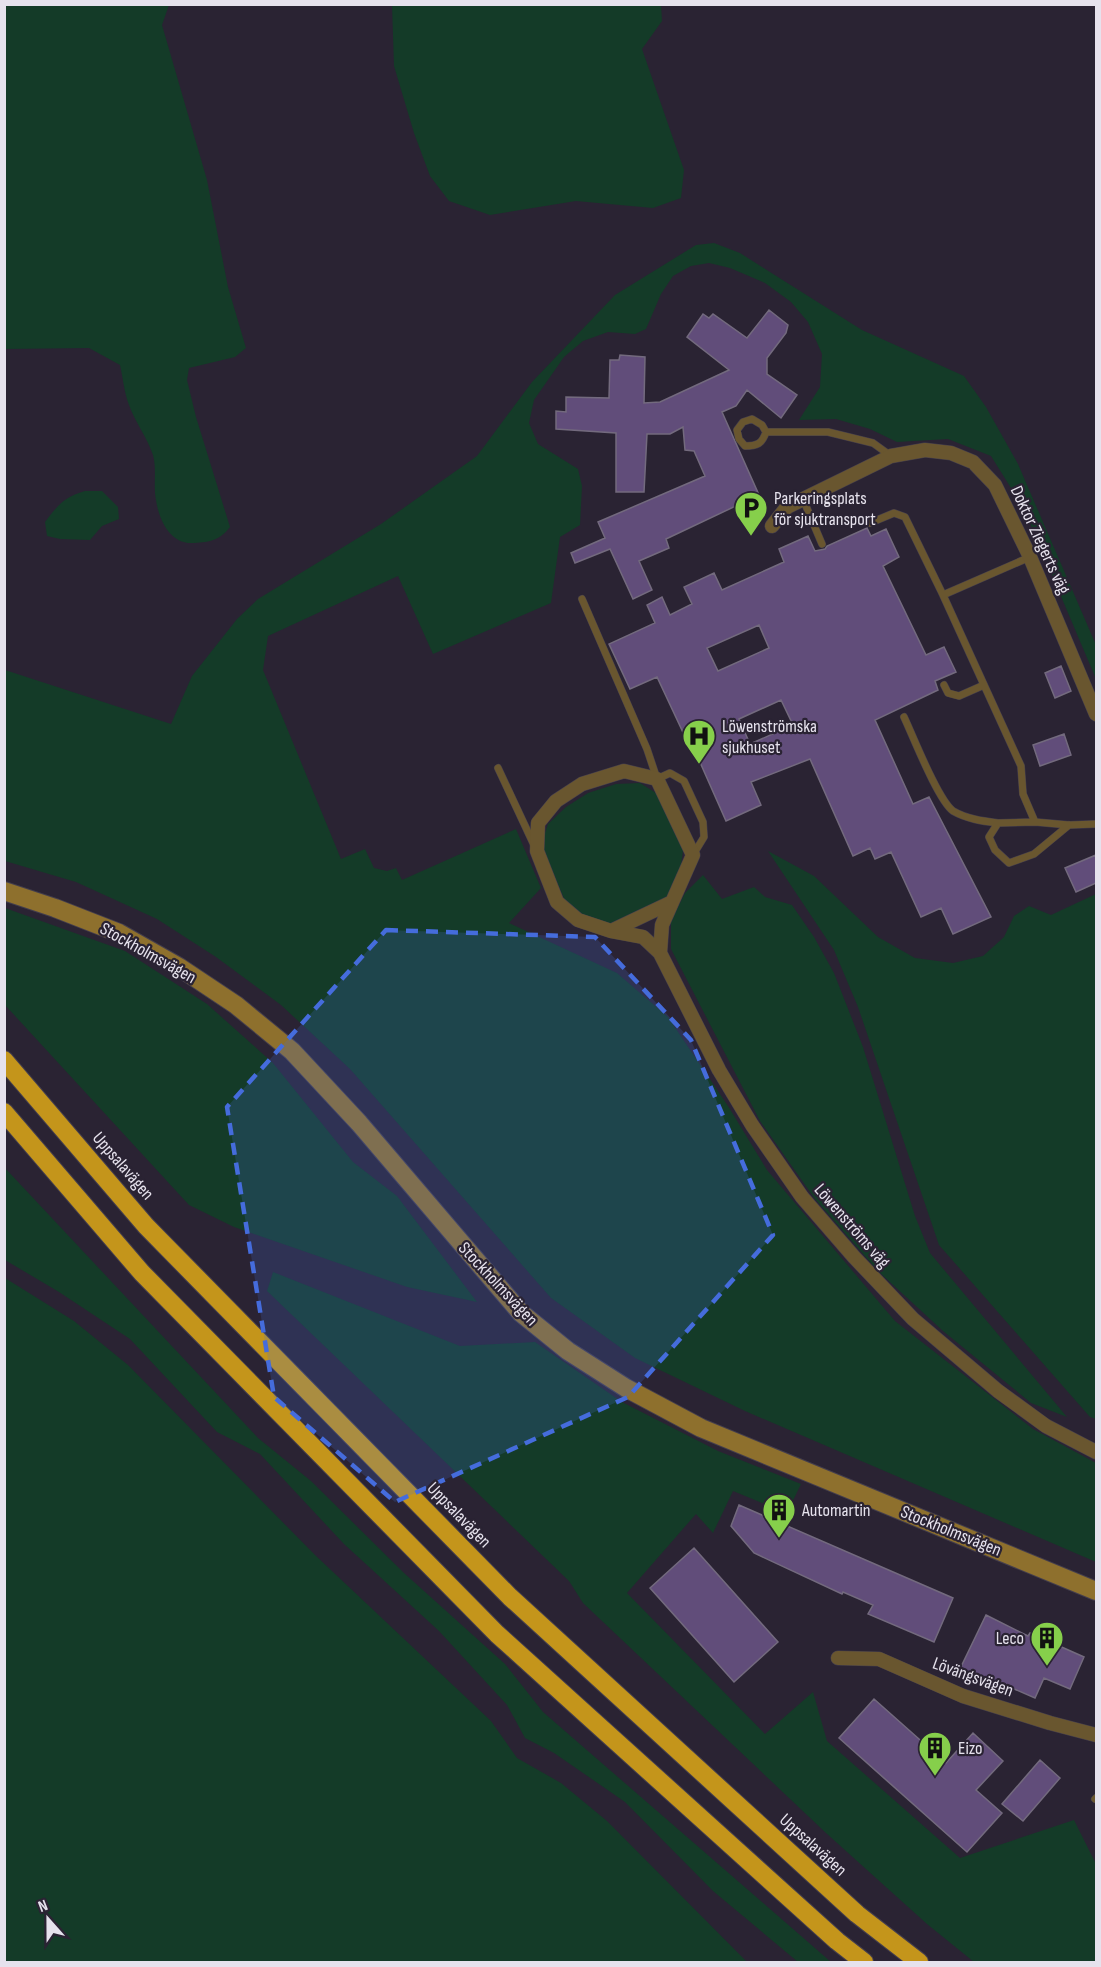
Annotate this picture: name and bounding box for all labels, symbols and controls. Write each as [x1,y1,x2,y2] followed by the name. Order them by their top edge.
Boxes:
[1006,482,1074,598] street label: Doktor Ziegerts väg
[774,488,876,530] place label: Parkeringsplats för sjuktransport
[733,490,769,537] parking icon: Parkeringsplats för sjuktransport
[722,716,817,758] place label: Löwenströmska sjukhuset
[681,718,717,765] hospital icon: Löwenströmska sjukhuset
[96,918,200,988] street label: Stockholmsvägen
[88,1128,158,1204] street label: Uppsalavägen
[810,1180,894,1272] street label: Löwenströms väg
[454,1238,542,1330] street label: Stockholmsvägen
[423,1478,495,1552] street label: Uppsalavägen
[761,1492,797,1539] building icon: Automartin
[801,1500,870,1521] place label: Automartin
[898,1501,1004,1561] street label: Stockholmsvägen
[1029,1620,1065,1667] building icon: Leco
[996,1628,1024,1649] place label: Leco
[930,1653,1016,1701] street label: Lövängsvägen
[917,1730,953,1777] building icon: Eizo
[958,1738,982,1759] place label: Eizo
[775,1809,851,1881] street label: Uppsalavägen
[18,1889,78,1949] north arrow
[36,1896,51,1917] text: N

